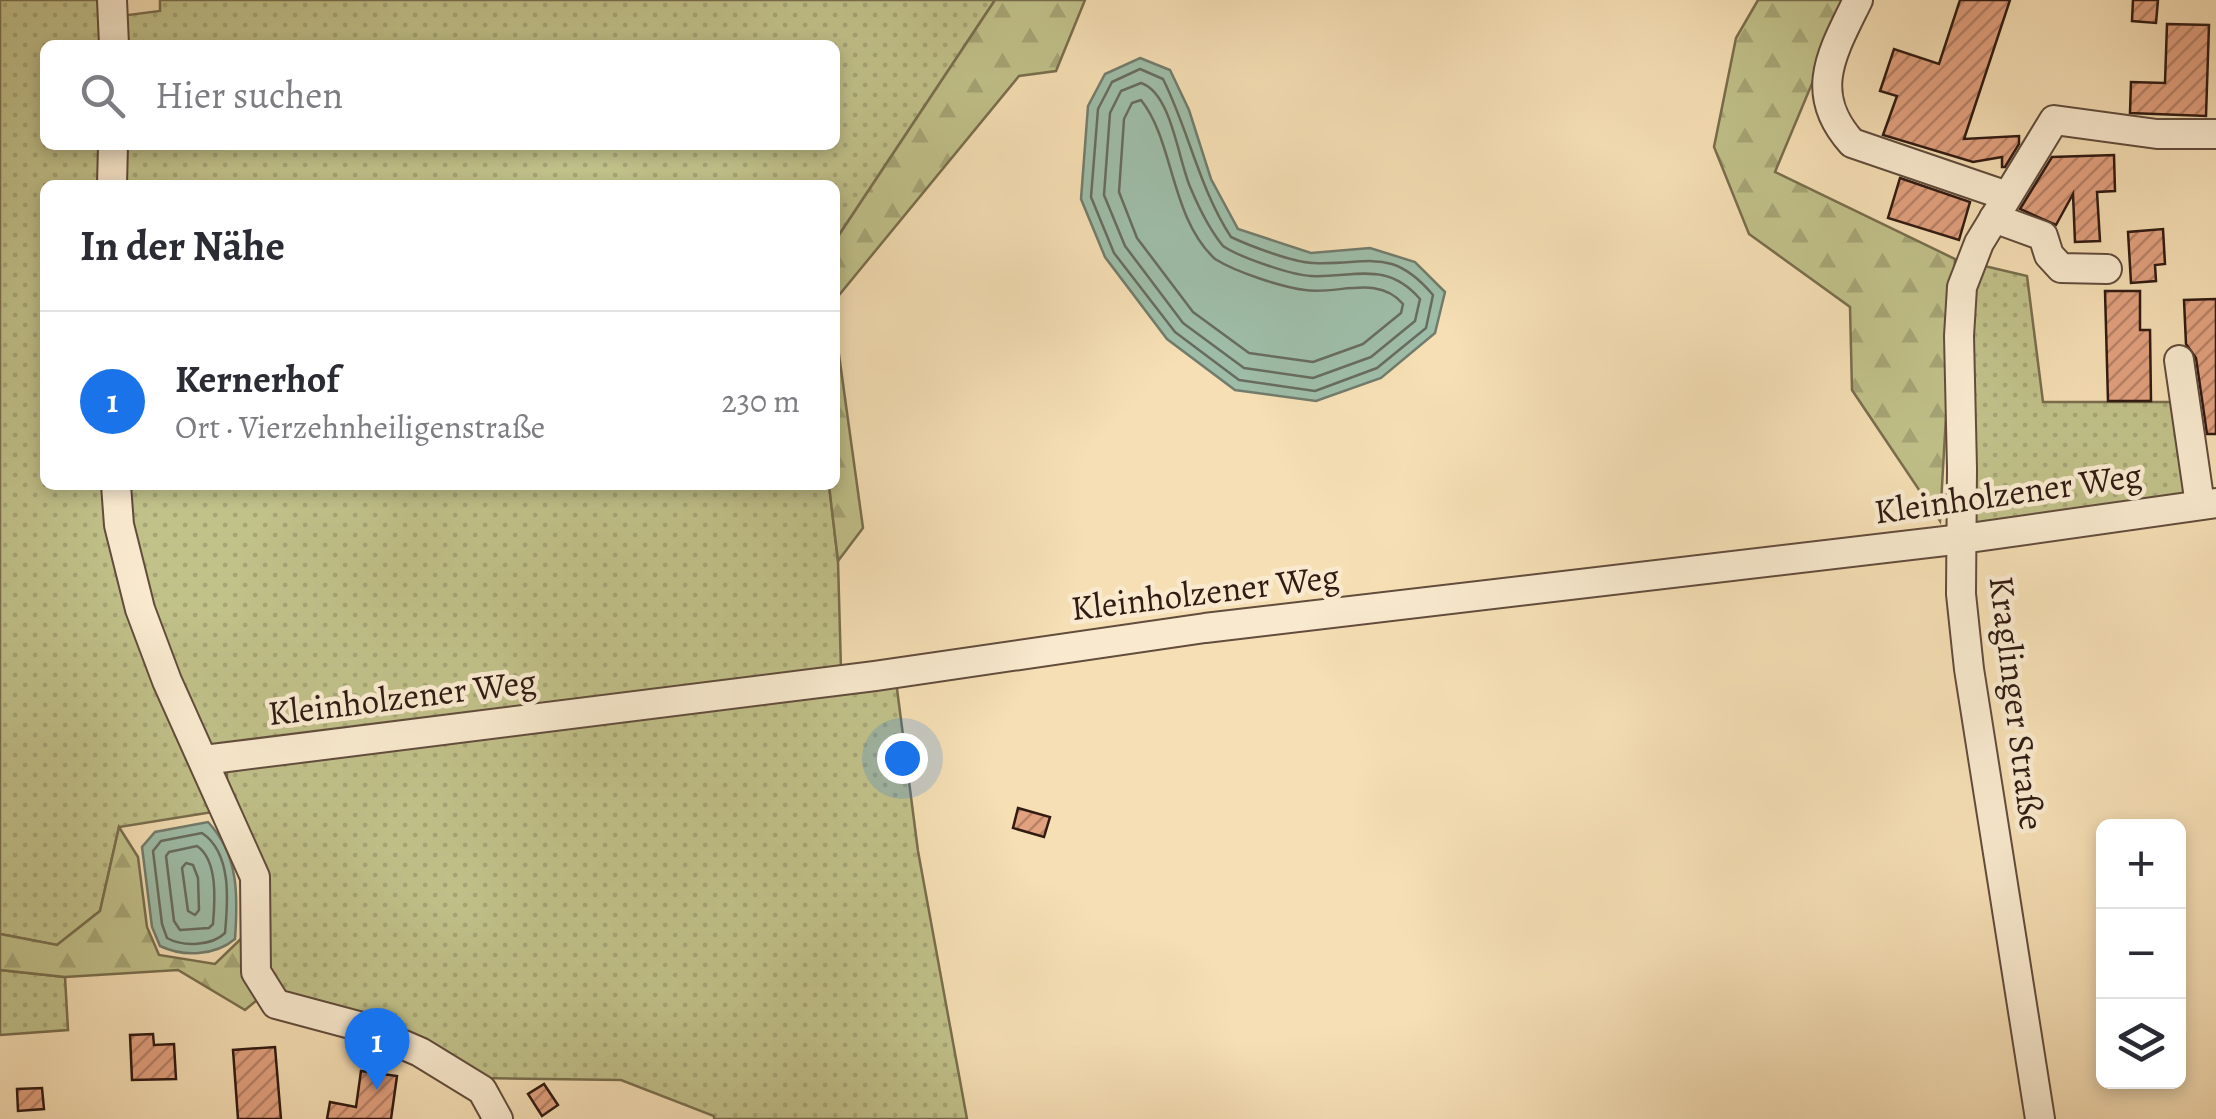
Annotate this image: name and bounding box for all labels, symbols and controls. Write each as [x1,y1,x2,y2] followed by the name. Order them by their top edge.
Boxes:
[40,40,840,150] search box
[75,68,130,123] icon: search
[155,69,343,121] text: Hier suchen
[80,217,285,274] text: In der Nähe
[175,353,339,405] text: Kernerhof
[107,379,118,423] text: 1
[721,379,800,423] text: 230 m
[175,405,545,449] text: Ort · Vierzehnheiligenstraße
[1871,450,2145,536] street label: Kleinholzener Weg
[1068,552,1342,632] street label: Kleinholzener Weg
[1978,573,2056,833] street label: Kraglinger Straße
[265,657,539,737] street label: Kleinholzener Weg
[877,733,928,784] your location
[2096,819,2186,1089] map controls
[2096,819,2186,909] button: +
[2096,909,2186,999] button: −
[2096,999,2186,1089] button: layers
[344,1008,410,1090] pin: 1

